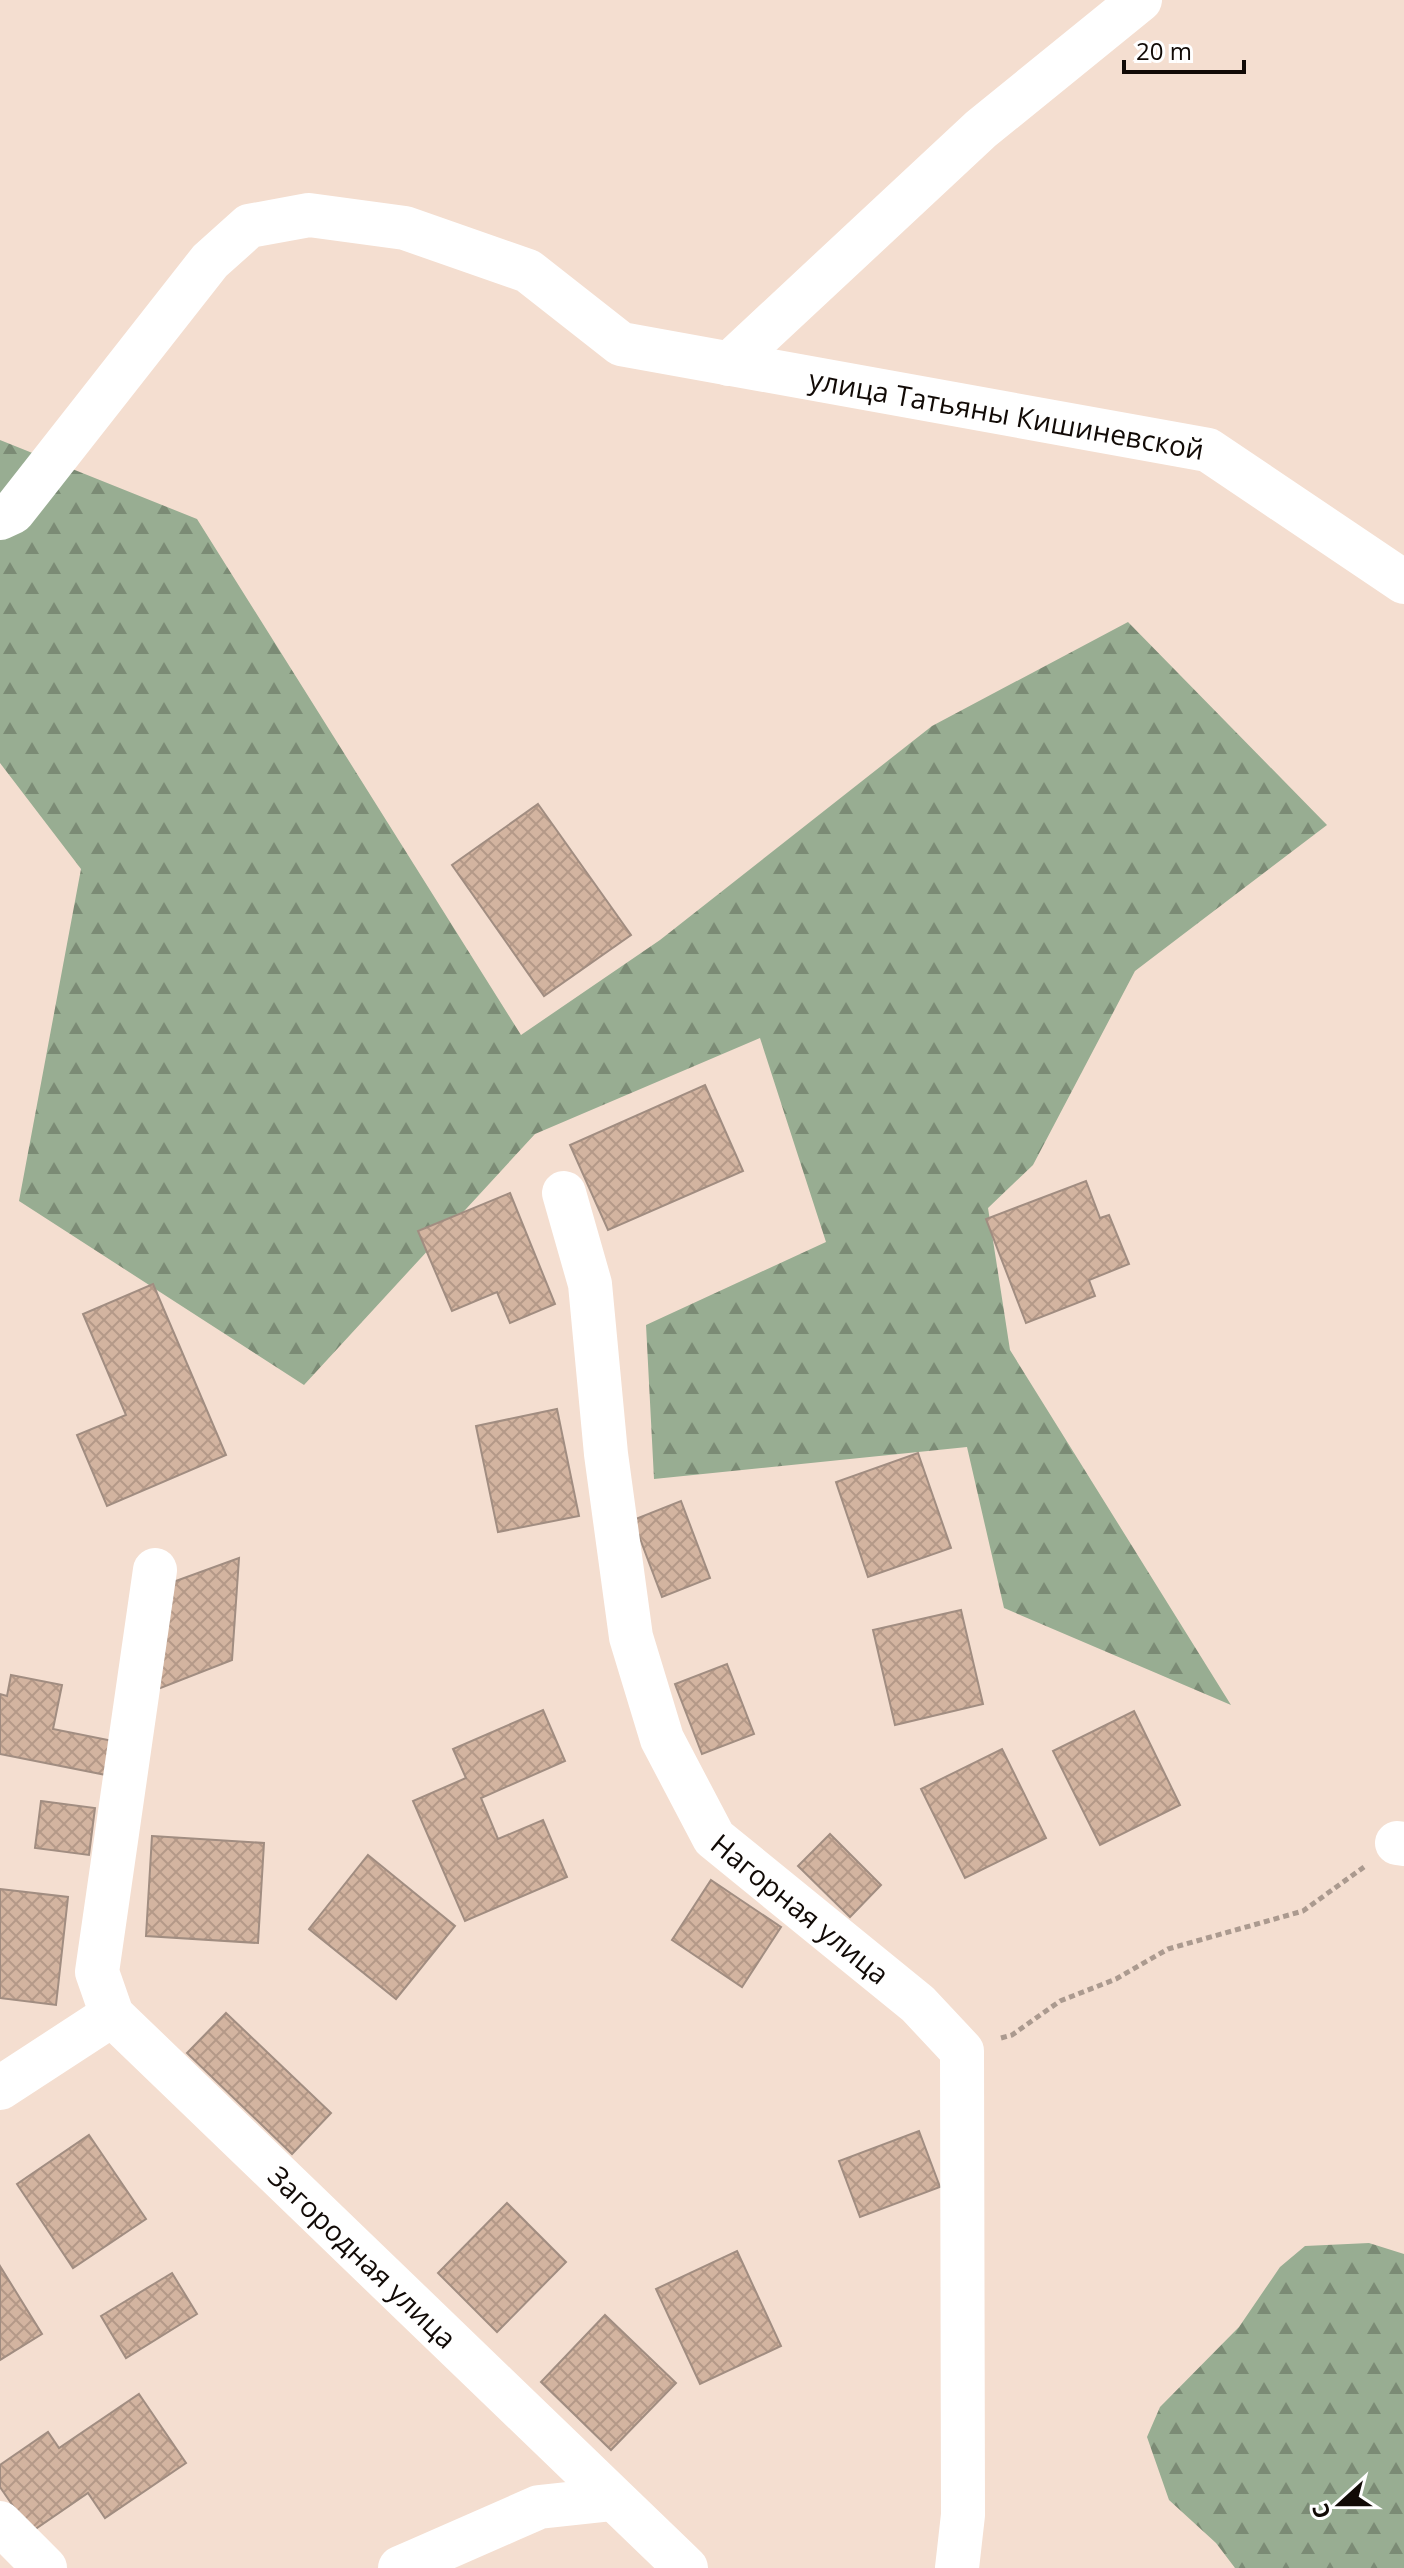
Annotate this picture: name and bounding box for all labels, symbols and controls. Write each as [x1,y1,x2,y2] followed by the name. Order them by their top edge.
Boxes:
[1124,24,1244,74] scale bar
[1136,34,1192,67] text: 20 m
[806,359,1207,468] street label: улица Татьяны Кишиневской
[703,1824,898,1992] street label: Нагорная улица
[260,2157,465,2356] street label: Загородная улица
[1300,2464,1380,2544] north arrow
[1304,2500,1337,2523] text: С

